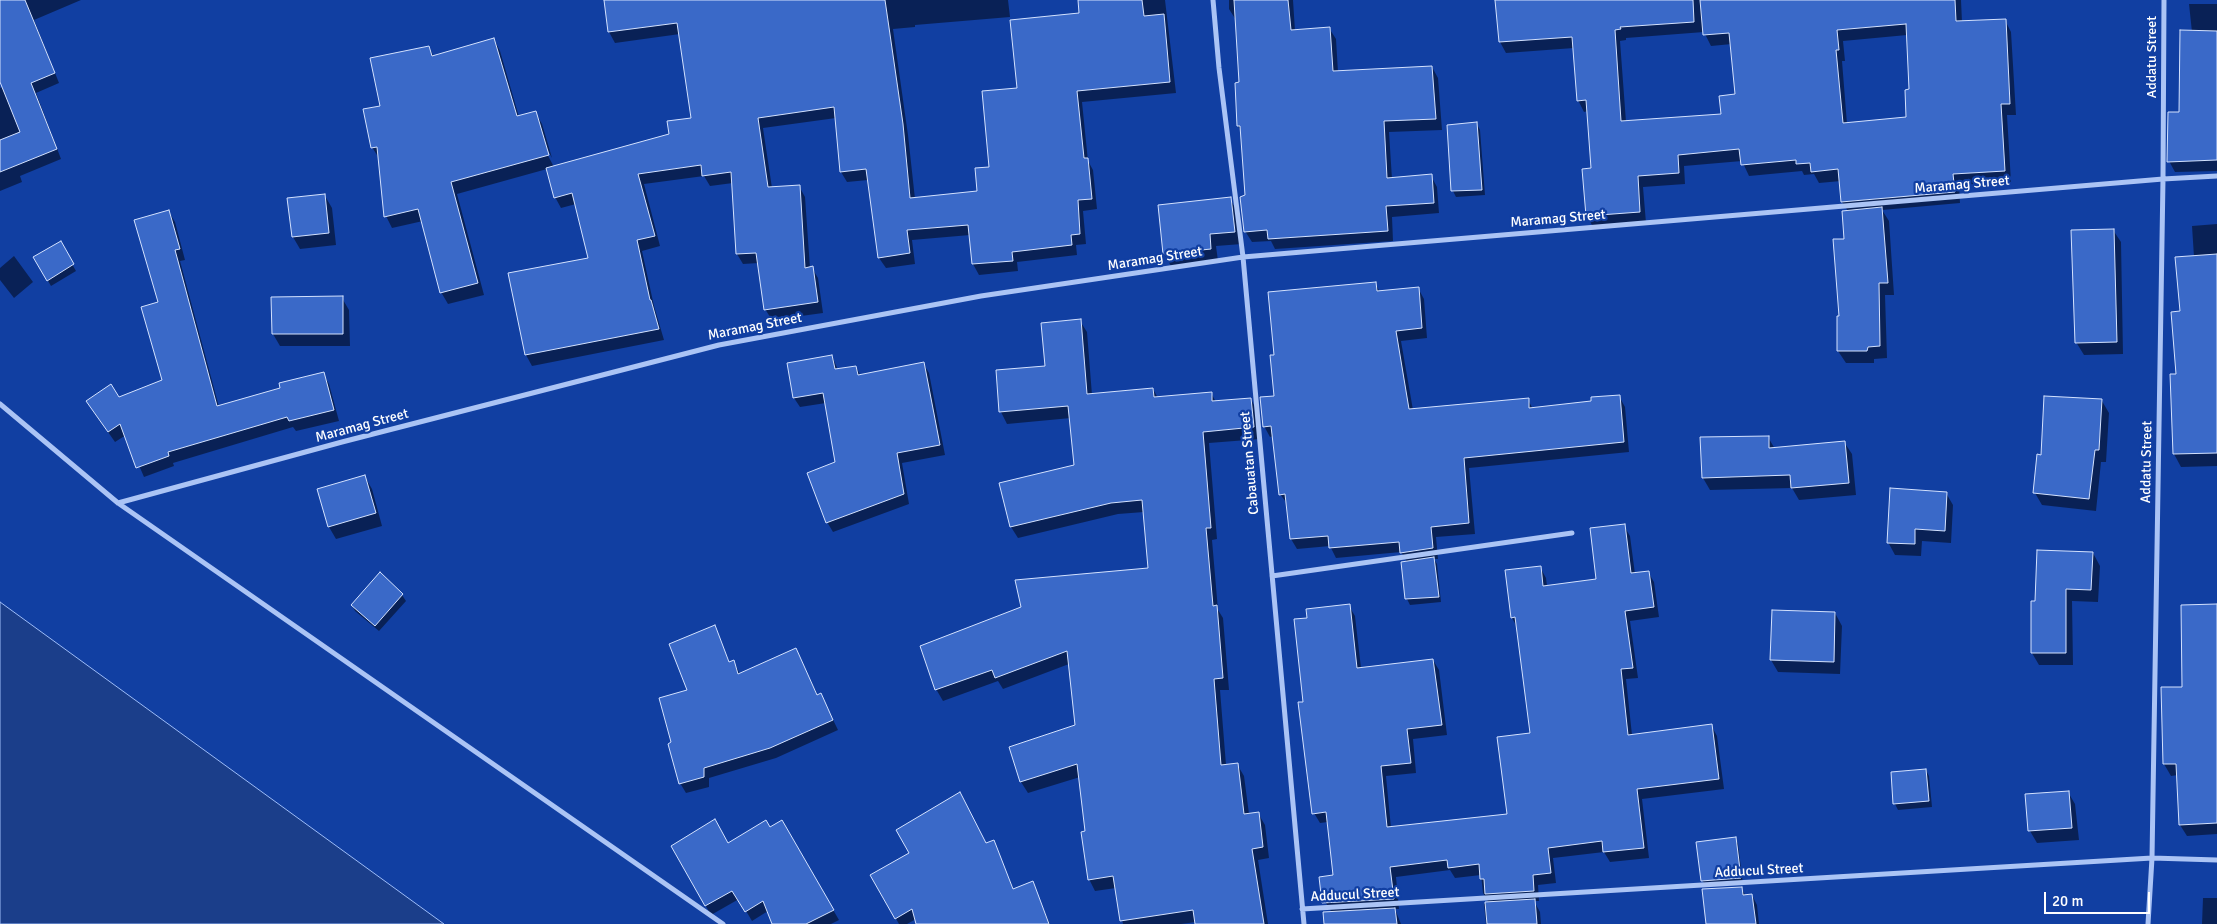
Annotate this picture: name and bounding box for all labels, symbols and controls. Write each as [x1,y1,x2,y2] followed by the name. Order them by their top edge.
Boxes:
[2144,16,2160,98] street label: Addatu Street
[1914,172,2010,198] street label: Maramag Street
[1510,206,1606,232] street label: Maramag Street
[1106,243,1204,275] street label: Maramag Street
[706,310,804,344] street label: Maramag Street
[314,406,410,446] street label: Maramag Street
[1237,411,1263,515] street label: Cabauatan Street
[2138,421,2156,503] street label: Addatu Street
[1714,860,1804,882] street label: Adducul Street
[2047,882,2153,914] scale bar
[1310,884,1400,906] street label: Adducul Street
[2052,892,2083,910] text: 20 m

